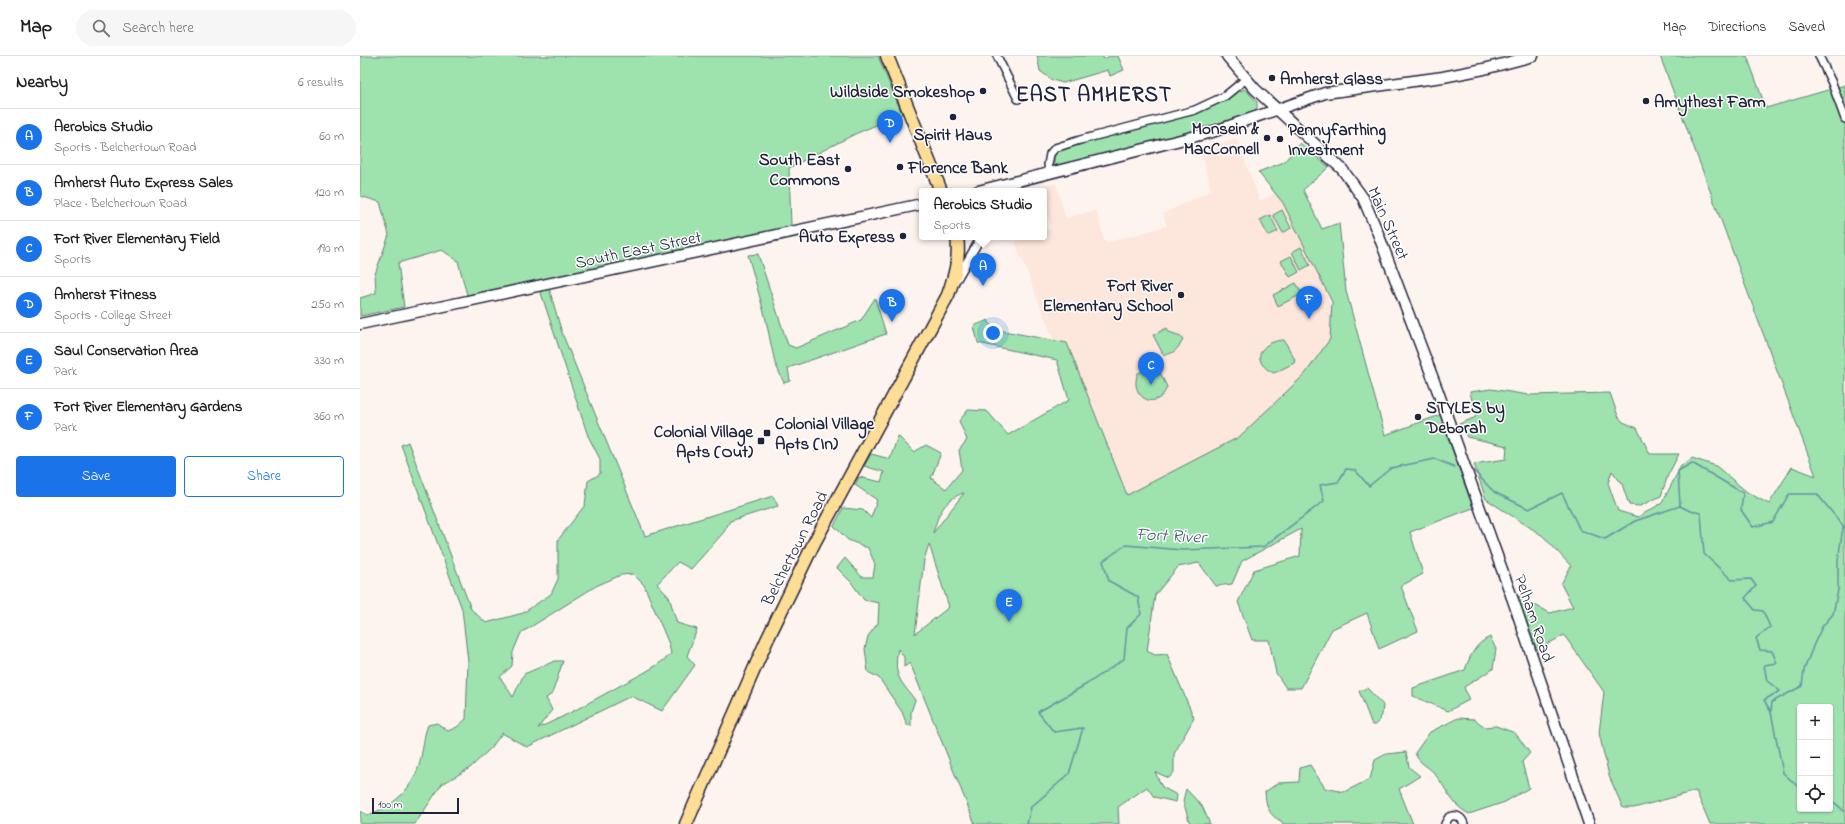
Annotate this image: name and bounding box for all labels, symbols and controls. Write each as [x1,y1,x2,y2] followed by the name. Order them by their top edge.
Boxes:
[76,10,356,46] search box
[20,14,52,41] text: Map
[90,17,112,39] icon: search
[122,17,194,39] text: Search here
[1663,17,1686,38] text: Map
[1708,17,1766,38] text: Directions
[1788,17,1825,38] text: Saved
[1280,67,1384,92] place label: Amherst Glass
[16,70,68,95] text: Nearby
[298,73,344,92] text: 6 results
[1267,73,1277,83] marker: Amherst Glass
[830,80,975,105] place label: Wildside Smokeshop
[1016,81,1172,111] district label: EAST AMHERST
[978,86,988,96] marker: Wildside Smokeshop
[1654,90,1766,117] place label: Amythest Farm
[1641,96,1651,106] marker: Amythest Farm
[877,110,903,143] pin: D
[948,112,958,122] marker: Spirit Haus
[54,116,153,138] text: Aerobics Studio
[1184,117,1259,162] place label: Monsein & MacConnell
[1288,118,1386,163] place label: Pennyfarthing Investment
[914,123,993,148] place label: Spirit Haus
[25,127,33,146] text: A
[319,127,344,146] text: 60 m
[1262,133,1272,143] marker: Monsein & MacConnell
[1275,134,1285,144] marker: Pennyfarthing Investment
[54,138,197,157] text: Sports · Belchertown Road
[759,148,840,193] place label: South East Commons
[907,156,1008,181] place label: Florence Bank
[895,162,905,172] marker: Florence Bank
[843,164,853,174] marker: South East Commons
[54,172,233,194] text: Amherst Auto Express Sales
[25,183,33,202] text: B
[314,183,344,202] text: 120 m
[1360,183,1415,265] street label: Main Street
[919,188,1047,240] popup
[54,194,187,213] text: Place · Belchertown Road
[934,194,1032,216] text: Aerobics Studio
[934,216,971,235] text: Sports
[573,225,704,276] street label: South East Street
[799,225,895,250] place label: Auto Express
[54,228,220,250] text: Fort River Elementary Field
[898,231,908,241] marker: Auto Express
[25,239,33,258] text: C
[317,239,344,258] text: 190 m
[54,250,91,269] text: Sports
[970,253,996,286] pin: A
[1043,274,1174,321] place label: Fort River Elementary School
[54,284,157,306] text: Amherst Fitness
[1296,286,1322,319] pin: F
[879,289,905,322] pin: B
[1176,290,1186,300] marker: Fort River Elementary School
[24,295,34,314] text: D
[311,295,344,314] text: 250 m
[54,306,172,325] text: Sports · College Street
[983,323,1003,343] your location
[54,340,198,362] text: Saul Conservation Area
[25,351,33,370] text: E
[314,351,344,370] text: 330 m
[1138,352,1164,385] pin: C
[54,362,78,381] text: Park
[54,396,242,418] text: Fort River Elementary Gardens
[1425,396,1505,441] place label: STYLES by Deborah
[25,407,33,426] text: F
[314,407,344,426] text: 360 m
[775,412,876,457] place label: Colonial Village Apts (In)
[1413,412,1423,422] marker: STYLES by Deborah
[54,418,78,437] text: Park
[654,420,754,465] place label: Colonial Village Apts (Out)
[762,428,772,438] marker: Colonial Village Apts (In)
[756,436,766,446] marker: Colonial Village Apts (Out)
[16,456,176,497] button: Save
[184,456,344,497] button: Share
[755,487,835,611] street label: Belchertown Road
[1135,522,1209,552] water label: Fort River
[1507,571,1560,666] street label: Pelham Road
[996,589,1022,622] pin: E
[1797,704,1833,812] map controls
[1797,704,1833,740] button: +
[1797,740,1833,776] button: −
[1797,776,1833,812] button: locate
[372,796,459,815] scale bar
[378,797,402,813] text: 100 m

